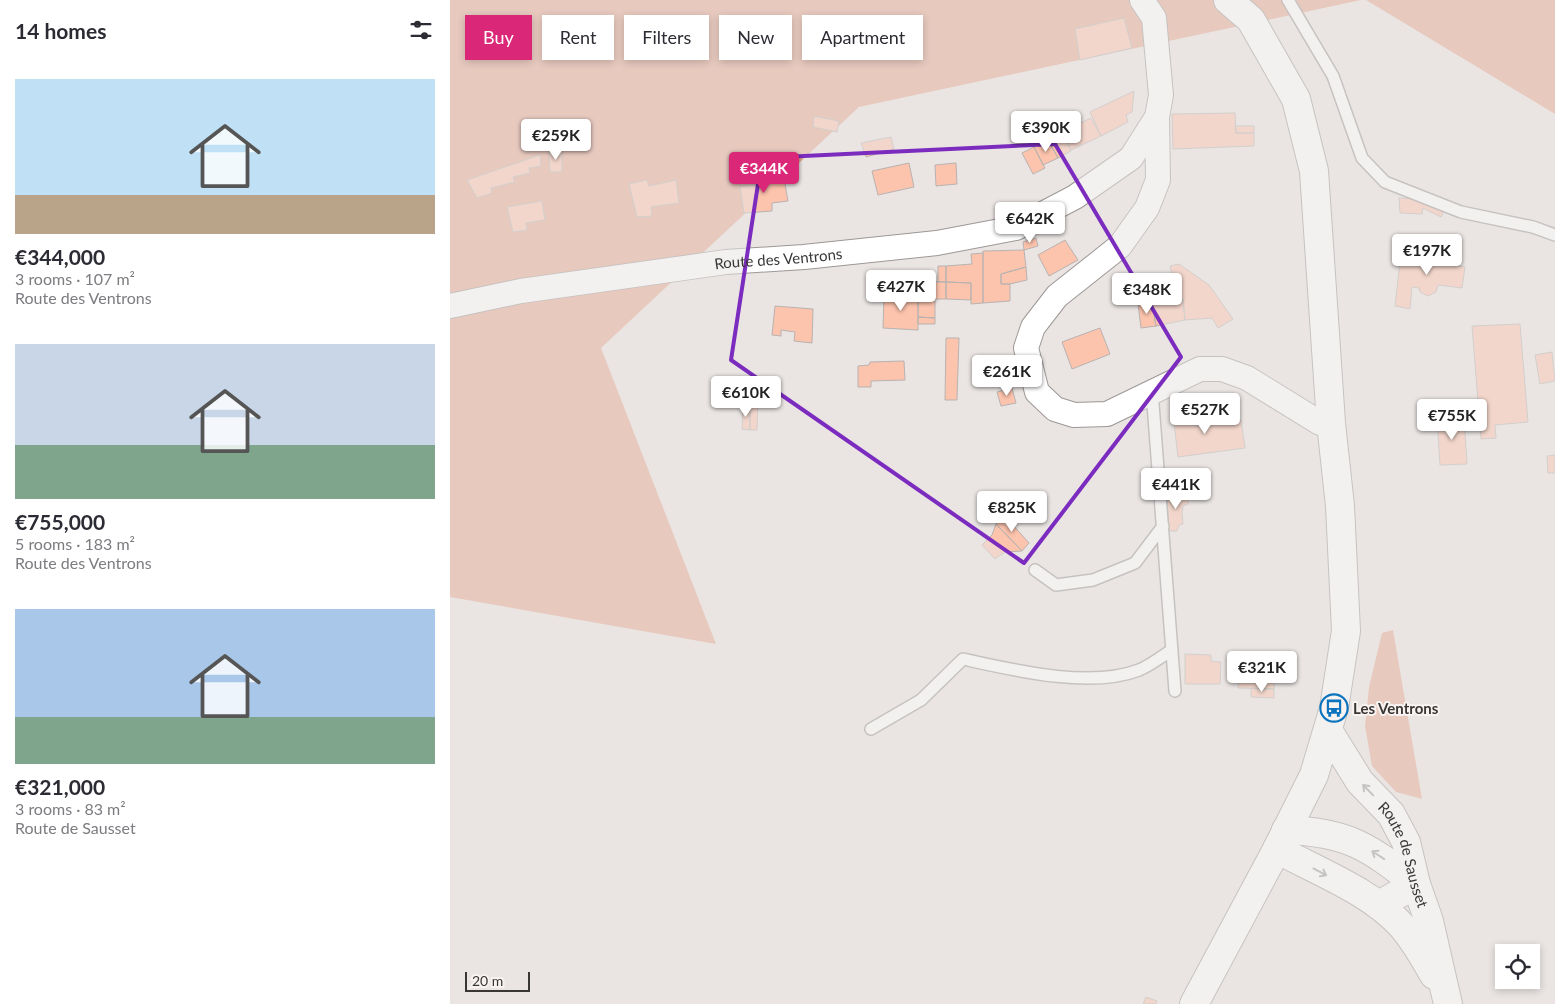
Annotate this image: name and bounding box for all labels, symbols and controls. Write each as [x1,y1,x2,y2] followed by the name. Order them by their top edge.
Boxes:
[465,15,532,60] chip: Buy
[542,15,614,60] chip: Rent
[624,15,709,60] chip: Filters
[719,15,792,60] chip: New
[802,15,923,60] chip: Apartment
[407,16,435,44] icon: filters
[15,18,106,43] text: 14 homes
[1011,110,1081,153] pin: €390K
[180,111,270,201] icon: home
[1022,117,1070,136] text: €390K
[521,119,591,161] pin: €259K
[532,125,580,144] text: €259K
[729,152,799,194] pin: €344K
[740,158,788,177] text: €344K
[995,202,1065,244] pin: €642K
[1006,208,1054,227] text: €642K
[1392,234,1462,276] pin: €197K
[1403,240,1451,259] text: €197K
[15,244,105,269] text: €344,000
[713,244,843,273] street label: Route des Ventrons
[15,269,135,288] text: 3 rooms · 107 m²
[866,270,936,312] pin: €427K
[1112,272,1182,315] pin: €348K
[877,276,925,295] text: €427K
[1123,279,1171,298] text: €348K
[15,288,152,307] text: Route des Ventrons
[972,354,1042,397] pin: €261K
[983,361,1031,380] text: €261K
[180,376,270,466] icon: home
[711,376,781,418] pin: €610K
[722,382,770,401] text: €610K
[1170,392,1240,435] pin: €527K
[1417,398,1487,441] pin: €755K
[1181,399,1229,418] text: €527K
[1428,405,1476,424] text: €755K
[1141,468,1211,510] pin: €441K
[1152,474,1200,493] text: €441K
[977,490,1047,533] pin: €825K
[988,497,1036,516] text: €825K
[15,509,105,534] text: €755,000
[15,534,135,553] text: 5 rooms · 183 m²
[15,553,152,572] text: Route des Ventrons
[180,641,270,731] icon: home
[1227,650,1297,693] pin: €321K
[1238,657,1286,676] text: €321K
[1319,693,1349,723] bus stop icon: Les Ventrons
[1353,699,1439,717] place label: Les Ventrons
[15,774,105,799] text: €321,000
[1362,784,1374,797] one-way arrow
[1375,798,1433,910] street label: Route de Sausset
[15,799,126,818] text: 3 rooms · 83 m²
[15,818,136,837] text: Route de Sausset
[1371,849,1385,860] one-way arrow
[1313,867,1328,877] one-way arrow
[1495,944,1540,989] map controls
[1495,944,1540,989] button: locate
[465,969,530,992] scale bar
[472,972,503,989] text: 20 m

